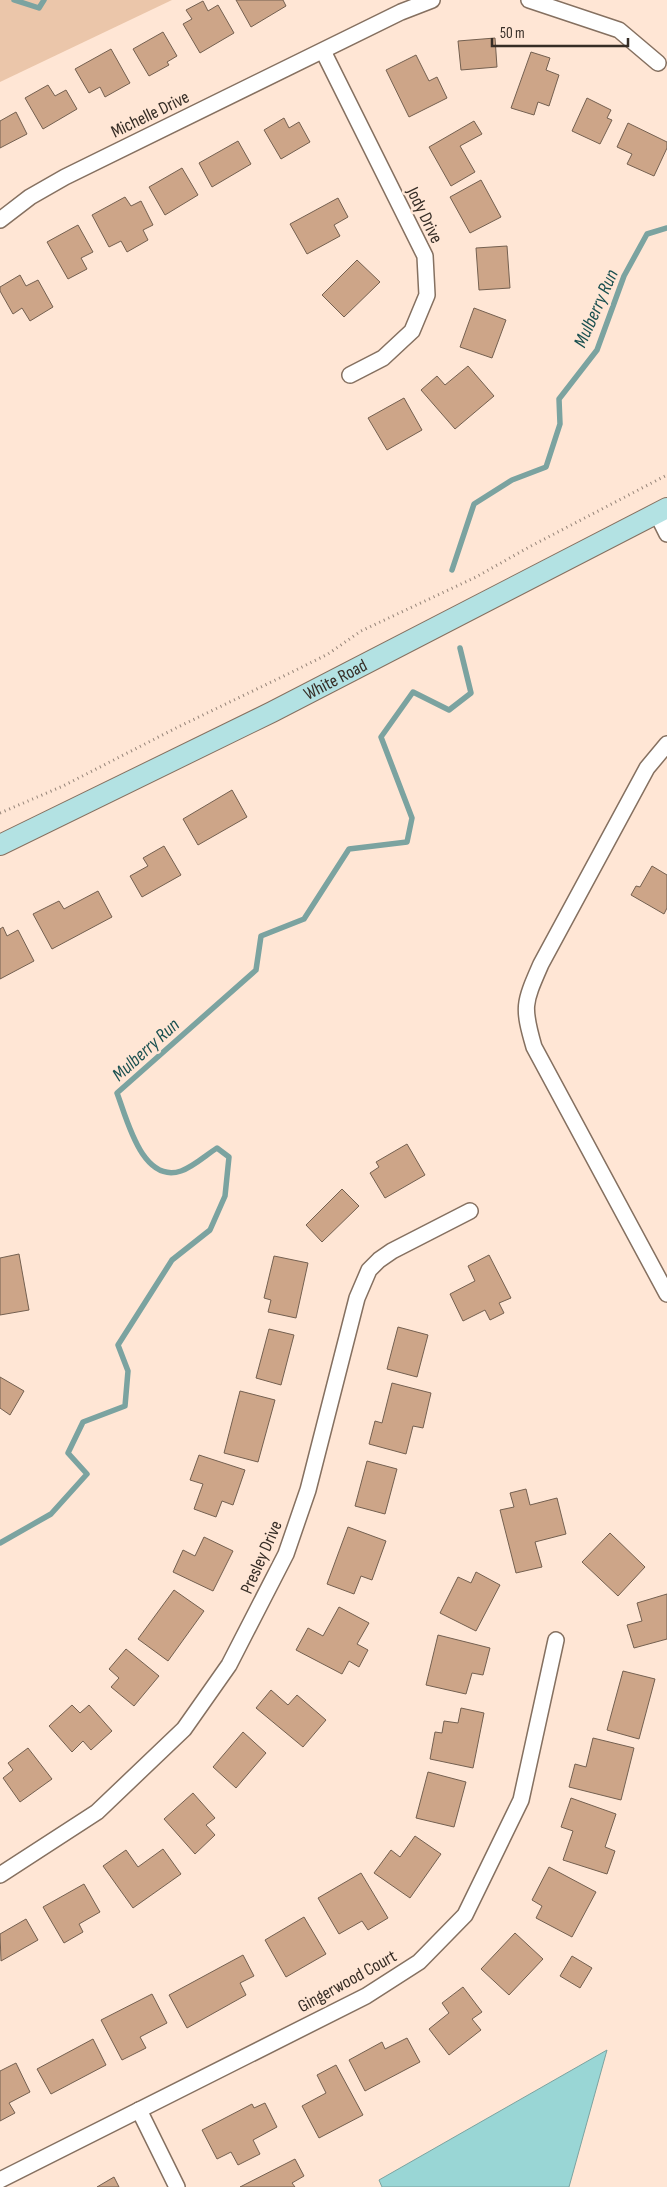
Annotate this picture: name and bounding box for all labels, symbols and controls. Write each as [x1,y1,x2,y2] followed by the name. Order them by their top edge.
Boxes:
[492,15,628,47] scale bar
[500,24,525,43] text: 50 m
[108,87,193,142] street label: Michelle Drive
[402,183,447,247] street label: Jody Drive
[569,266,624,351] water label: Mulberry Run
[300,655,371,705] street label: White Road
[108,1014,184,1086] water label: Mulberry Run
[236,1517,287,1597] street label: Presley Drive
[294,1945,401,2017] street label: Gingerwood Court

